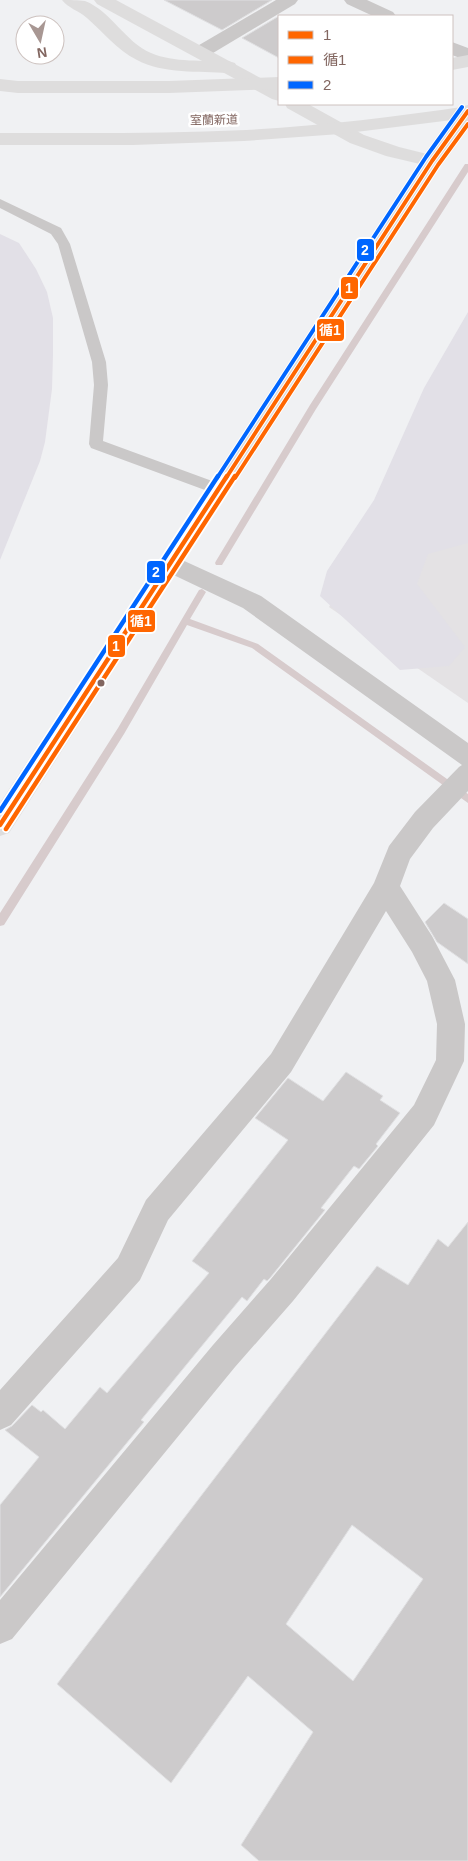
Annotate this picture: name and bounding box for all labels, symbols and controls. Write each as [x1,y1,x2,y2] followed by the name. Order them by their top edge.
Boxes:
[15,15,65,65] north arrow
[278,15,453,105] legend
[323,26,331,43] text: 1
[36,44,48,62] text: N
[323,51,346,68] text: 循1
[323,76,331,93] text: 2
[190,113,238,127] street label: 室蘭新道
[356,238,375,262] line badge: 2
[361,242,369,258] text: 2
[340,276,359,300] line badge: 1
[345,280,353,296] text: 1
[316,318,345,342] line badge: 循1
[319,322,341,338] text: 循1
[146,560,166,584] line badge: 2
[152,564,160,580] text: 2
[127,609,156,633] line badge: 循1
[130,613,152,629] text: 循1
[107,634,126,658] line badge: 1
[112,638,120,654] text: 1
[96,678,106,688] unlabelled marker

